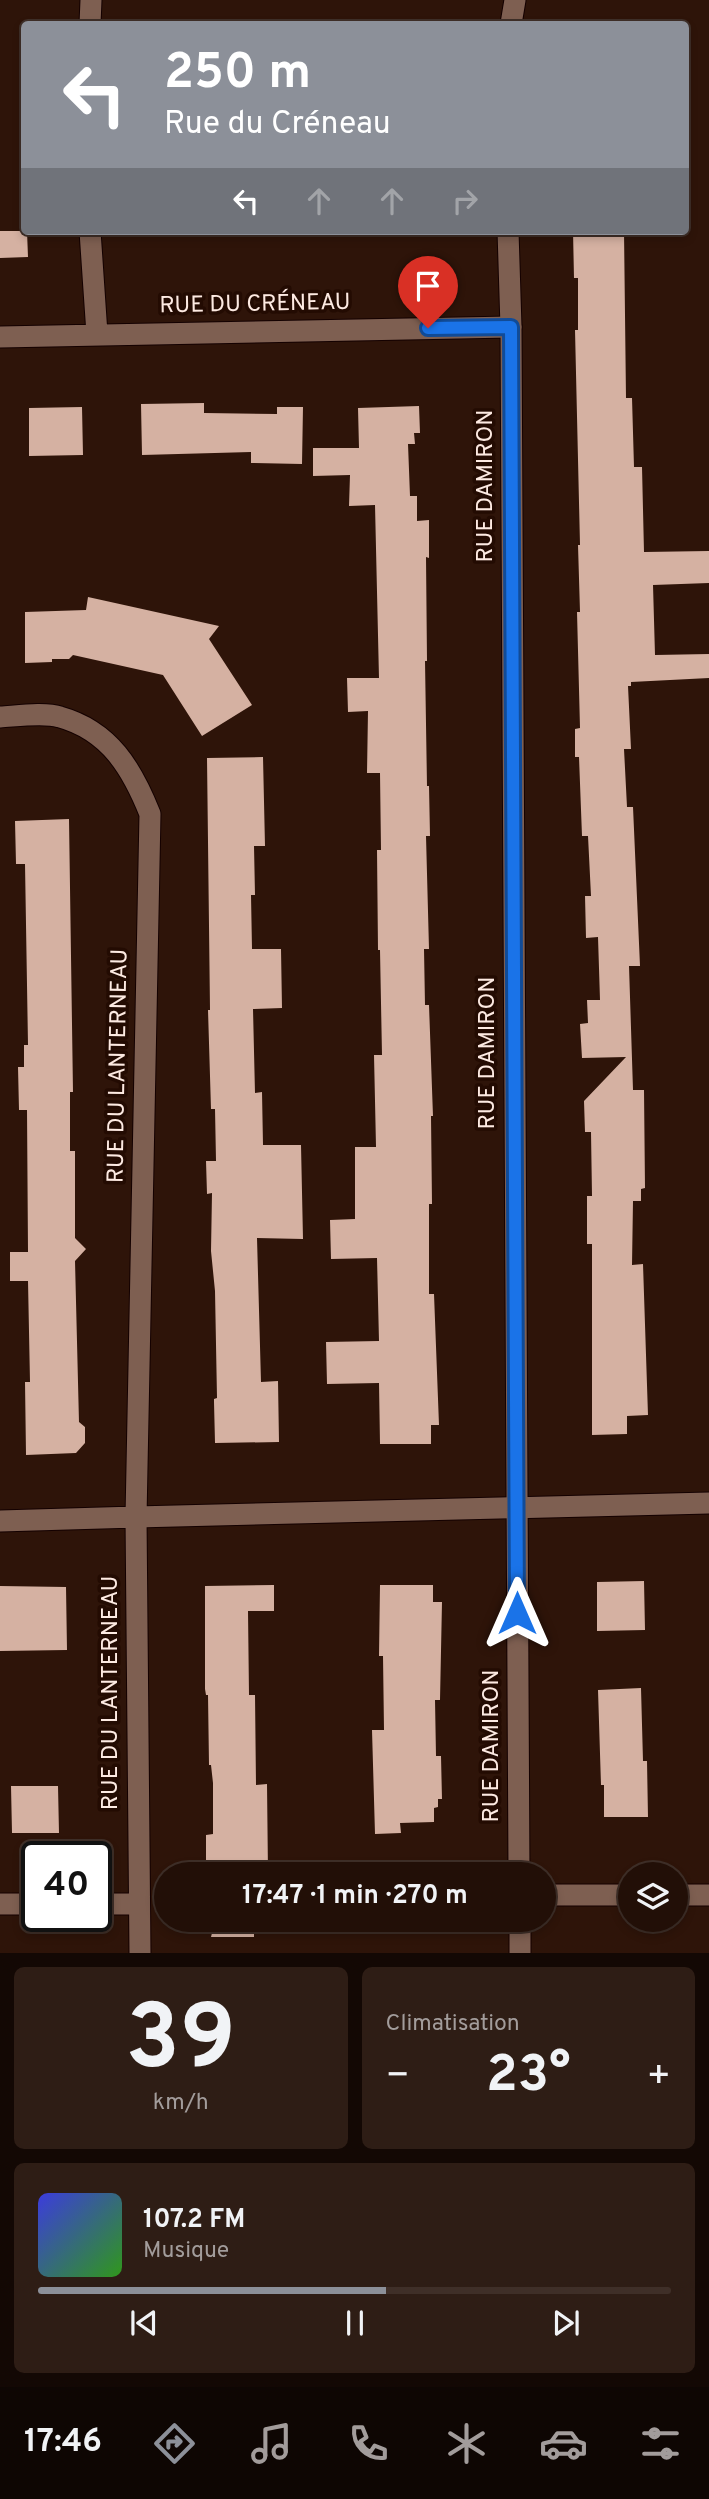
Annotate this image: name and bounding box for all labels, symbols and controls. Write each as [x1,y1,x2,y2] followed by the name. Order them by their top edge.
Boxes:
[164,44,311,106] text: 250 m
[49,49,140,140] icon: left
[164,105,391,145] text: Rue du Créneau
[227,182,265,220] icon: left
[300,182,338,220] icon: ahead
[373,182,411,220] icon: ahead
[446,182,484,220] icon: right
[398,256,458,328] pin
[409,267,447,305] icon: arrive
[159,288,351,321] street label: RUE DU CRÉNEAU
[472,410,501,562] street label: RUE DAMIRON
[102,948,136,1184] street label: RUE DU LANTERNEAU
[474,977,503,1129] street label: RUE DAMIRON
[97,1576,126,1810] street label: RUE DU LANTERNEAU
[480,1576,554,1650] position arrow
[478,1670,507,1822] street label: RUE DAMIRON
[21,1841,112,1932] speed limit sign: 40
[618,1862,688,1932] map controls
[618,1862,688,1932] button: layers
[242,1880,468,1913] text: 17:47 · 1 min · 270 m
[126,1986,236,2101] text: 39
[386,2010,520,2039] text: Climatisation
[486,2044,571,2110] text: 23°
[386,2053,410,2102] text: −
[646,2053,671,2102] text: +
[153,2089,209,2118] text: km/h
[143,2204,245,2237] text: 107.2 FM
[143,2237,229,2266] text: Musique
[125,2304,163,2342] icon: previous
[336,2304,374,2342] icon: pause
[547,2304,585,2342] icon: next
[150,2419,199,2468] icon: directions
[247,2419,296,2468] icon: music
[344,2419,393,2468] icon: phone
[442,2419,491,2468] icon: climate
[539,2419,588,2468] icon: car
[636,2419,685,2468] icon: filters
[24,2423,102,2463] text: 17:46

